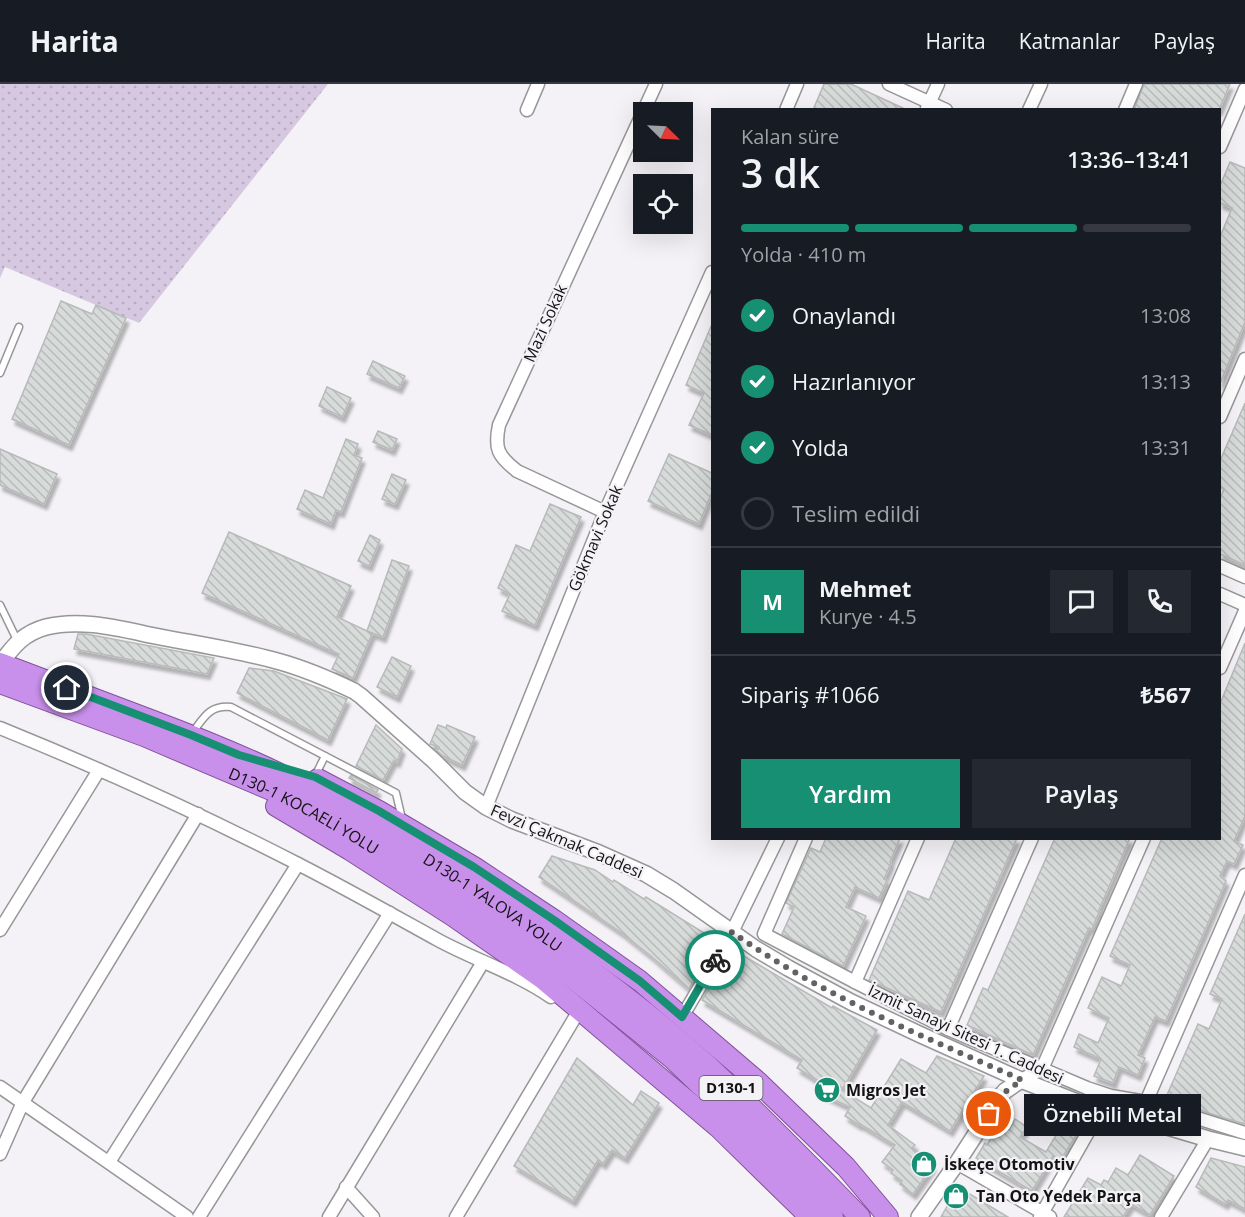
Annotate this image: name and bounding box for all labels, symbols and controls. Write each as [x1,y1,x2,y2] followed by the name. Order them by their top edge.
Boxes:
[30,22,119,60] text: Harita
[925,27,986,55] text: Harita
[1019,27,1120,55] text: Katmanlar
[1153,27,1215,55] text: Paylaş
[633,102,693,162] north arrow
[633,102,693,234] map controls
[741,123,839,150] text: Kalan süre
[1067,144,1191,174] text: 13:36–13:41
[741,146,820,199] text: 3 dk
[633,174,693,234] button: locate
[741,241,866,268] text: Yolda · 410 m
[518,280,572,365] street label: Mazi Sokak
[741,299,774,332] icon: check
[792,300,896,330] text: Onaylandı
[1140,302,1191,329] text: 13:08
[741,365,774,398] icon: check
[792,366,915,396] text: Hazırlanıyor
[1140,368,1191,395] text: 13:13
[741,431,774,464] icon: check
[792,432,849,462] text: Yolda
[1140,434,1191,461] text: 13:31
[563,481,628,595] street label: Gökmavi Sokak
[792,498,920,528] text: Teslim edildi
[1050,570,1113,633] button: chat
[1128,570,1191,633] button: phone
[819,573,911,603] text: Mehmet
[762,586,783,616] text: M
[819,603,917,630] text: Kurye · 4.5
[41,662,92,713] pin
[50,671,83,704] icon: home
[741,679,880,709] text: Sipariş #1066
[1141,679,1191,709] text: ₺567
[741,759,960,828] button: Yardım
[972,759,1191,828] button: Paylaş
[225,762,383,860] street label: D130-1 KOCAELİ YOLU
[487,799,647,883] street label: Fevzi Çakmak Caddesi
[419,848,567,957] street label: D130-1 YALOVA YOLU
[685,930,745,990] courier
[699,944,732,977] icon: bike
[865,979,1067,1089] street label: İzmit Sanayi Sitesi 1. Caddesi
[812,1075,842,1105] supermarket icon: Migros Jet
[700,1076,762,1100] road number: D130-1
[846,1079,926,1101] place label: Migros Jet
[963,1088,1014,1139] pin
[1025,1093,1202,1135] callout: Öznebili Metal
[972,1097,1005,1130] icon: bag
[1043,1101,1182,1128] text: Öznebili Metal
[909,1149,939,1179] shop icon: İskeçe Otomotiv
[944,1153,1075,1175] place label: İskeçe Otomotiv
[941,1181,971,1211] shop icon: Tan Oto Yedek Parça
[976,1185,1141,1207] place label: Tan Oto Yedek Parça

